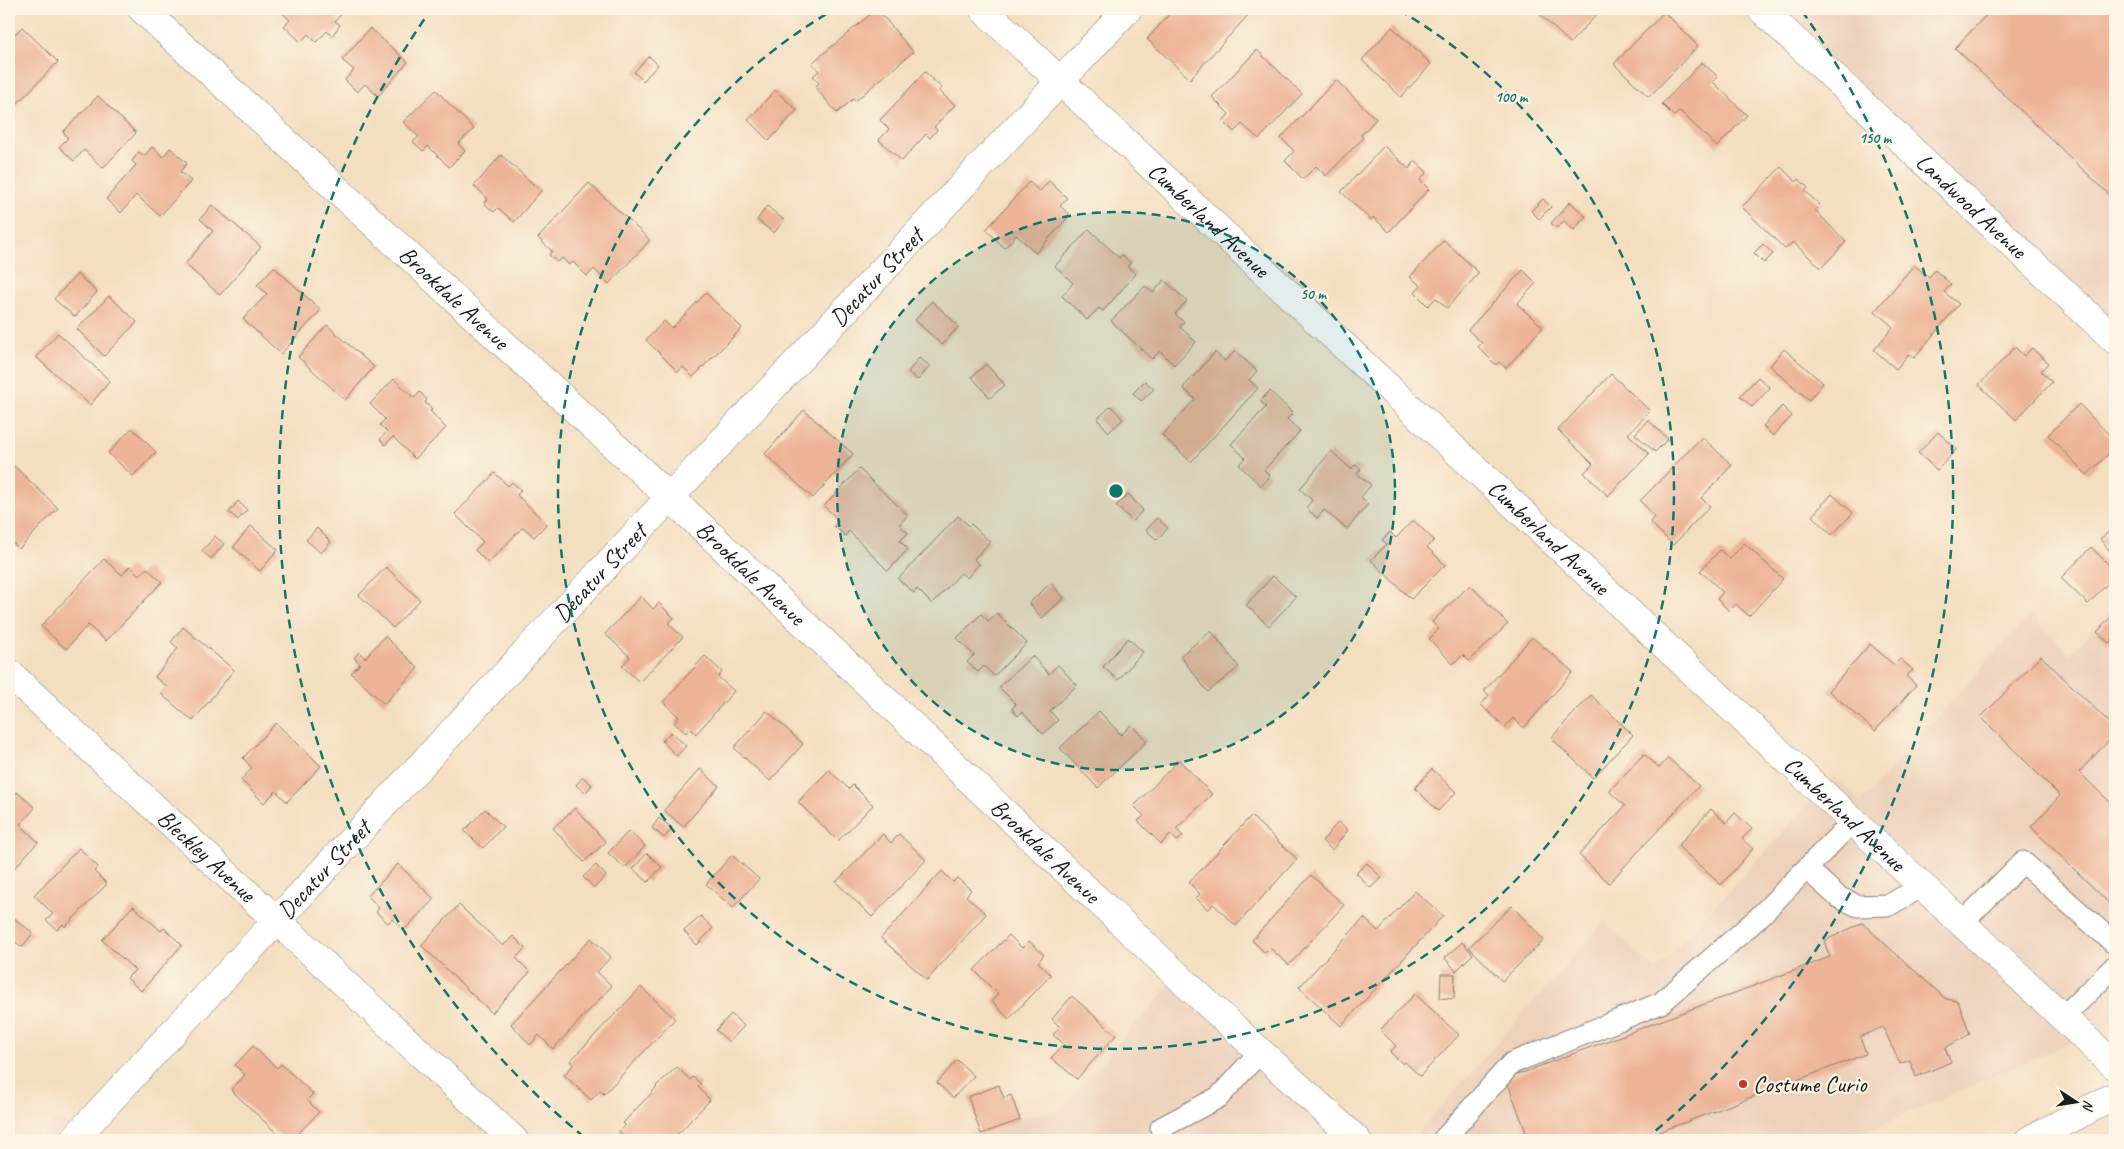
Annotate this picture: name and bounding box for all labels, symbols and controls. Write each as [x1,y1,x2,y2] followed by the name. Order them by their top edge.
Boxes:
[1495,88,1529,107] text: 100 m
[1859,129,1893,148] text: 150 m
[1910,147,2035,266] street label: Landwood Avenue
[1142,156,1278,285] street label: Cumberland Avenue
[823,220,932,332] street label: Decatur Street
[393,239,517,357] street label: Brookdale Avenue
[1300,285,1327,304] text: 50 m
[1482,473,1617,603] street label: Cumberland Avenue
[1107,482,1125,500] centre of rings
[547,515,655,628] street label: Decatur Street
[690,515,813,633] street label: Brookdale Avenue
[1778,750,1913,879] street label: Cumberland Avenue
[985,792,1108,911] street label: Brookdale Avenue
[151,803,263,910] street label: Bleckley Avenue
[271,812,379,925] street label: Decatur Street
[1753,1069,1868,1099] place label: Costume Curio
[2052,1076,2102,1126] north arrow
[1737,1078,1749,1090] marker: Costume Curio
[2079,1099,2097,1113] text: N

